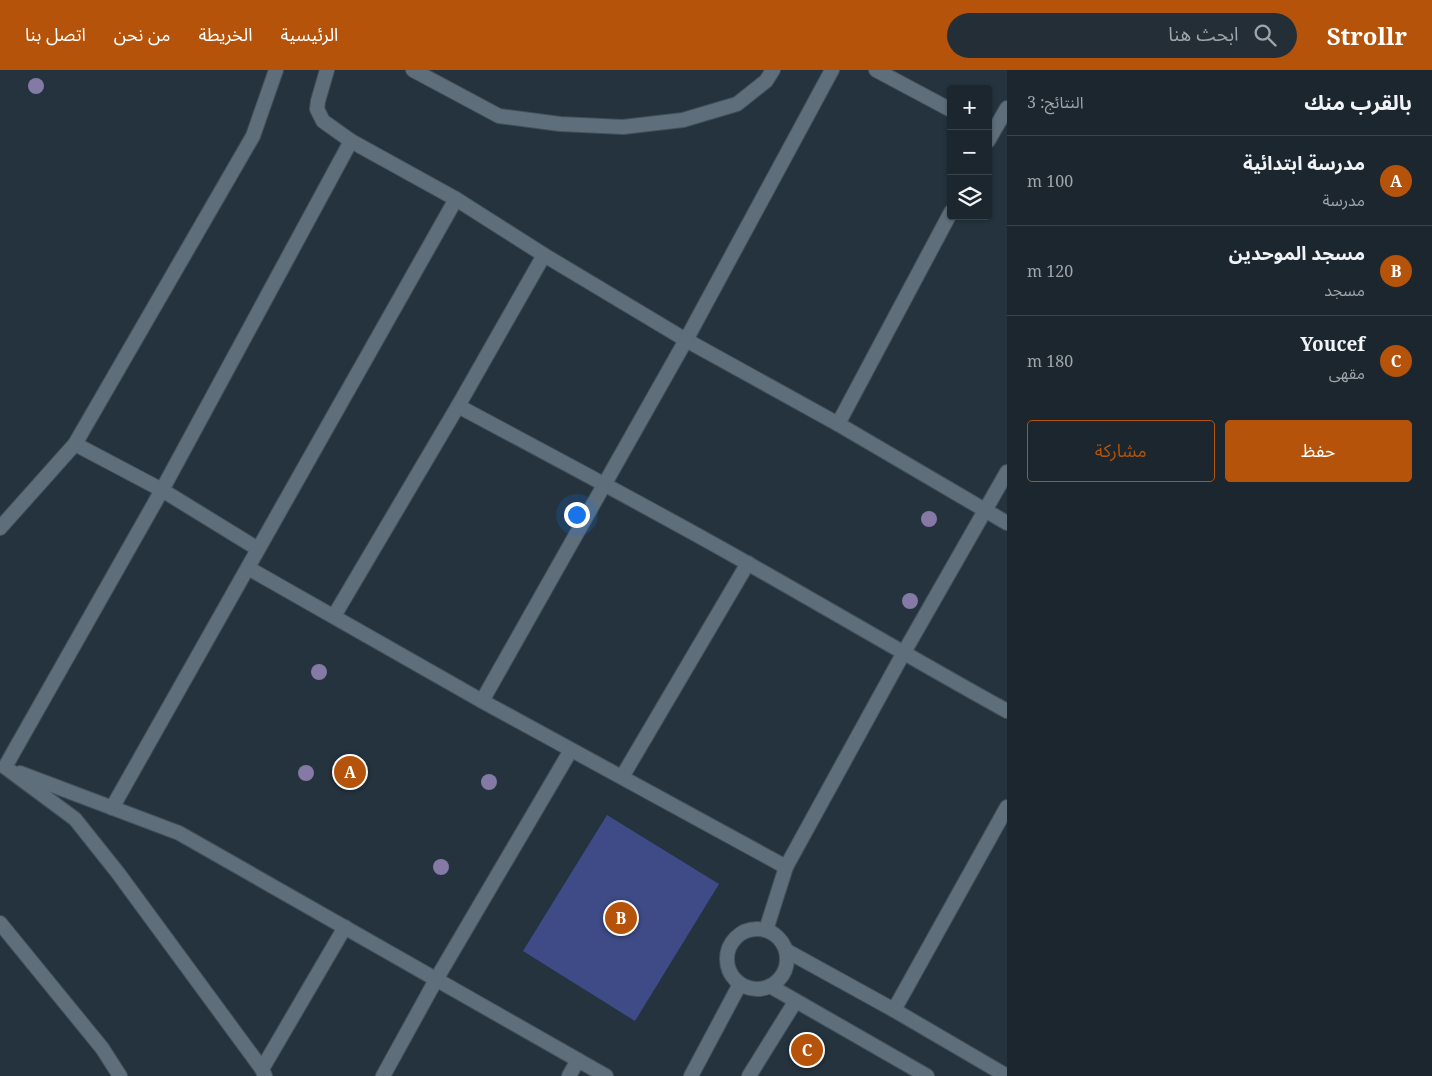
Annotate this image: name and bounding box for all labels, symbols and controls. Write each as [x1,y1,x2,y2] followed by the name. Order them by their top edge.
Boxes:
[947,13,1297,58] search box
[1327,19,1407,52] text: Strollr
[1168,21,1239,47] text: ابحث هنا
[1251,21,1279,49] icon: search
[25,22,86,46] text: اتصل بنا
[114,22,171,46] text: من نحن
[199,22,252,46] text: الخريطة
[280,22,338,46] text: الرئيسية
[947,85,992,220] map controls
[947,85,992,130] button: +
[1304,88,1412,116] text: بالقرب منك
[1027,91,1083,113] text: النتائج: 3
[947,130,992,175] button: −
[1243,150,1365,176] text: مدرسة ابتدائية
[1027,170,1073,192] text: 100 m
[1390,170,1402,192] text: A
[947,175,992,220] button: layers
[1322,189,1365,211] text: مدرسة
[1229,240,1365,266] text: مسجد الموحدين
[1027,260,1073,282] text: 120 m
[1391,260,1401,282] text: B
[1324,279,1365,301] text: مسجد
[1300,331,1365,357] text: Youcef
[1027,350,1073,372] text: 180 m
[1391,350,1401,372] text: C
[1329,362,1365,384] text: مقهى
[1027,420,1215,482] button: مشاركة
[1225,420,1412,482] button: حفظ
[564,502,590,528] your location
[334,753,366,791] pin: A
[605,899,637,937] pin: B
[791,1031,823,1069] pin: C

